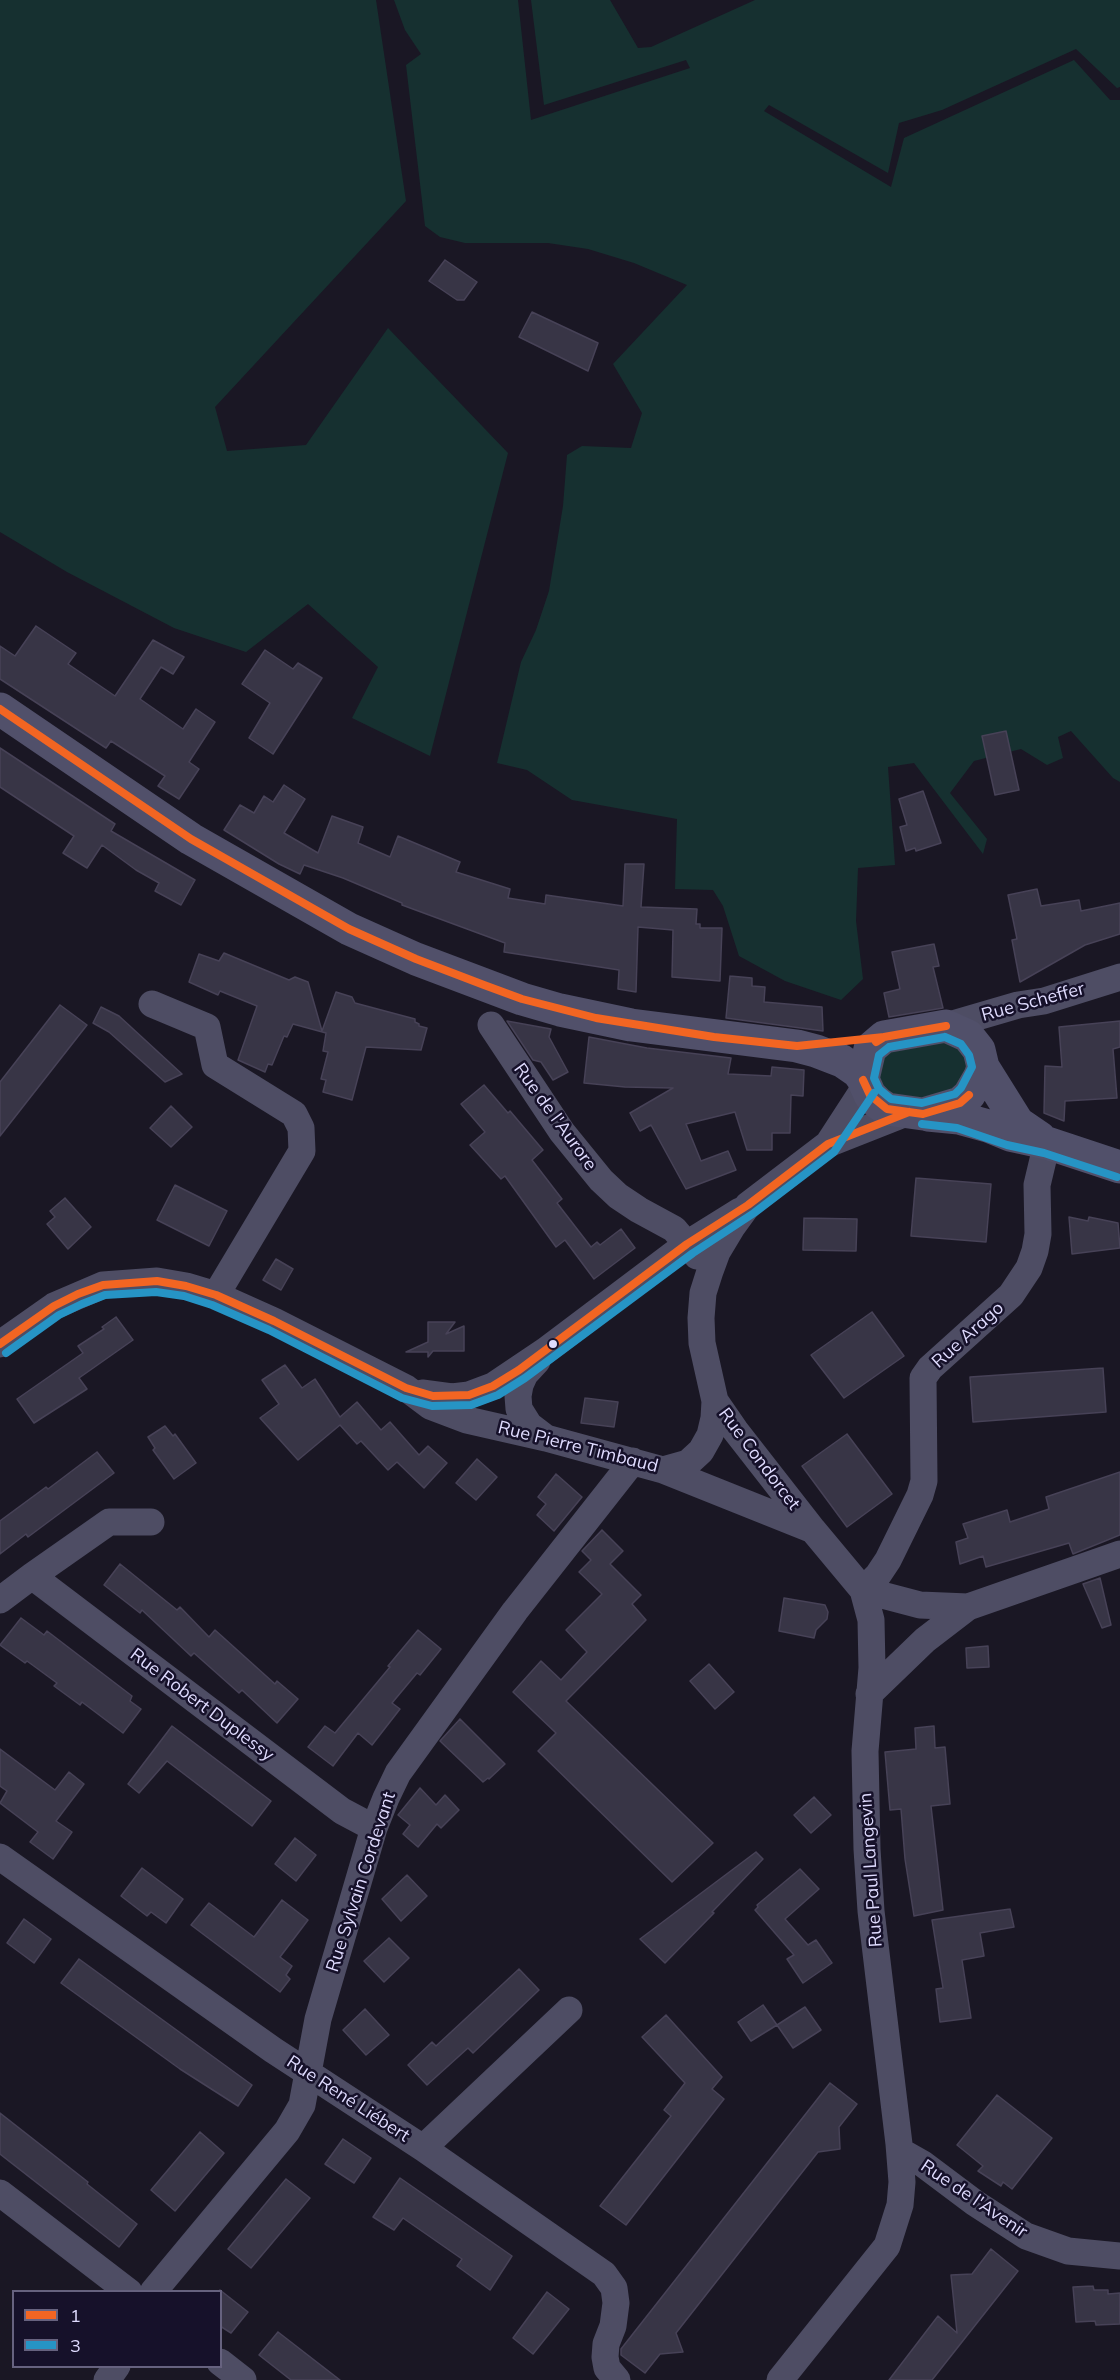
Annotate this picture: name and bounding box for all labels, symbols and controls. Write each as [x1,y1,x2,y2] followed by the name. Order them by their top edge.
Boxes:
[979,978,1087,1026] street label: Rue Scheffer
[509,1059,601,1175] street label: Rue de l'Aurore
[928,1297,1008,1373] street label: Rue Arago
[547,1338,559,1350] unlabelled marker
[714,1404,804,1514] street label: Rue Condorcet
[496,1417,660,1477] street label: Rue Pierre Timbaud
[126,1644,278,1766] street label: Rue Robert Duplessy
[322,1789,400,1975] street label: Rue Sylvain Cordevant
[855,1792,887,1948] street label: Rue Paul Langevin
[282,2051,414,2147] street label: Rue René Liébert
[916,2155,1032,2243] street label: Rue de l'Avenir
[12,2290,222,2368] legend
[70,2304,81,2327] text: 1
[70,2334,81,2357] text: 3

